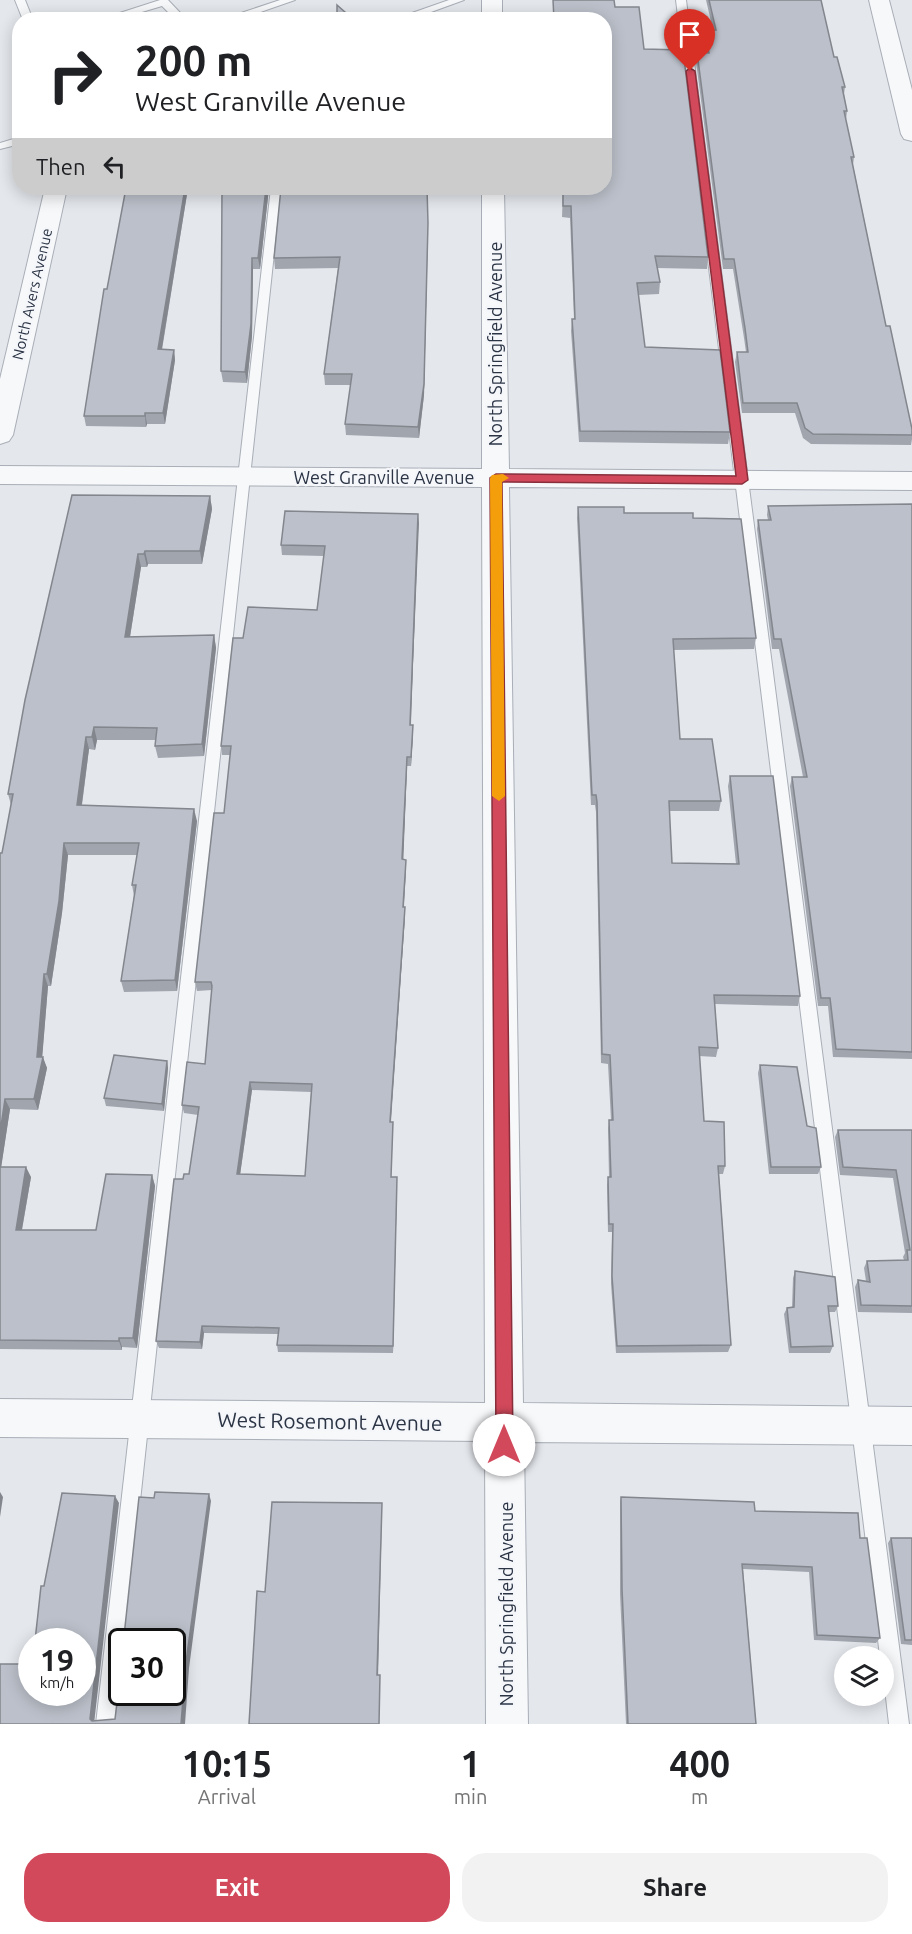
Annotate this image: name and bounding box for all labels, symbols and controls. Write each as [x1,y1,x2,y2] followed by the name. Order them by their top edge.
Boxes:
[664,9,715,71] pin
[673,18,706,51] icon: arrive
[36,36,114,114] icon: right
[135,37,252,84] text: 200 m
[135,86,406,116] text: West Granville Avenue
[98,150,131,183] icon: left
[36,154,86,179] text: Then
[9,227,55,361] street label: North Avers Avenue
[485,242,505,446] street label: North Springfield Avenue
[294,467,474,487] street label: West Granville Avenue
[217,1407,443,1435] street label: West Rosemont Avenue
[472,1413,536,1477] position arrow
[496,1502,516,1706] street label: North Springfield Avenue
[108,1628,186,1706] speed limit sign: 30
[40,1643,74,1677] text: 19
[834,1646,894,1706] map controls
[834,1646,894,1706] button: layers
[40,1674,74,1691] text: km/h
[182,1743,272,1784] text: 10:15
[460,1743,481,1784] text: 1
[669,1743,730,1784] text: 400
[198,1785,256,1808] text: Arrival
[454,1785,487,1808] text: min
[691,1785,708,1808] text: m
[24,1853,450,1922] button: Exit
[462,1853,888,1922] button: Share

